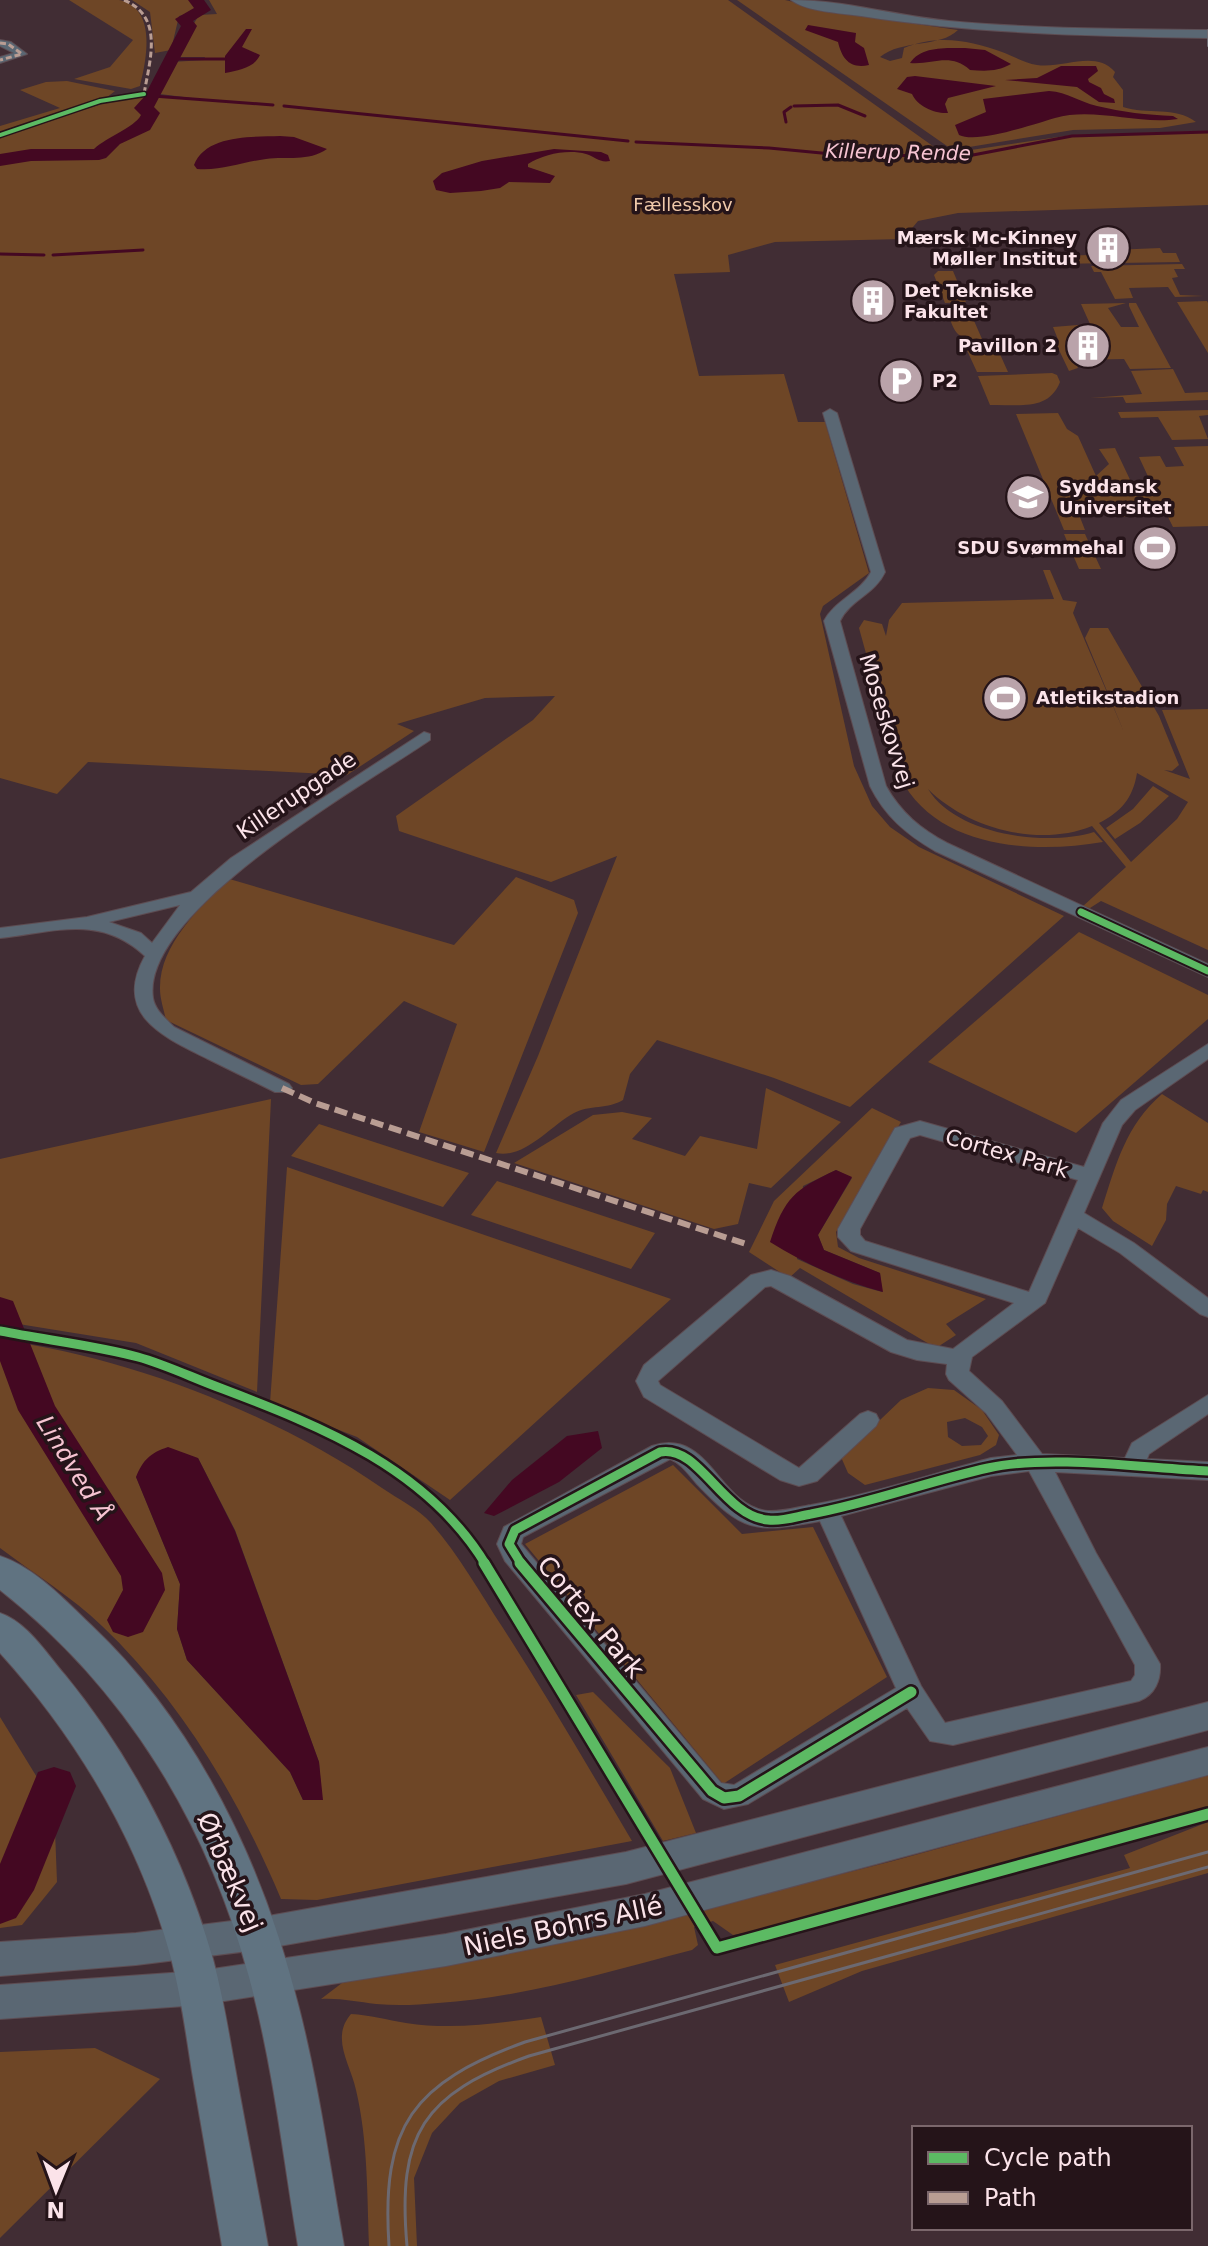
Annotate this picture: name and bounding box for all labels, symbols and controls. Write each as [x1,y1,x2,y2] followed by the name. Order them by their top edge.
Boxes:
[825,139,971,165] water label: Killerup Rende
[633,194,733,215] park label: Fællesskov
[1084,224,1132,272] building icon: Mærsk Mc-Kinney Møller Institut
[897,227,1077,269] place label: Mærsk Mc-Kinney Møller Institut
[849,277,897,325] building icon: Det Tekniske Fakultet
[904,280,1033,322] place label: Det Tekniske Fakultet
[1064,322,1112,370] building icon: Pavillon 2
[958,335,1057,356] place label: Pavillon 2
[877,357,925,405] parking icon: P2
[932,370,958,391] place label: P2
[1004,473,1052,521] school or university icon: Syddansk Universitet
[1059,476,1172,518] place label: Syddansk Universitet
[1131,524,1179,572] sports icon: SDU Svømmehal
[957,537,1124,558] place label: SDU Svømmehal
[854,651,919,792] street label: Moseskovvej
[981,674,1029,722] sports icon: Atletikstadion
[1036,687,1179,708] place label: Atletikstadion
[232,746,361,844] street label: Killerupgade
[942,1124,1072,1183] street label: Cortex Park
[31,1410,118,1526] water label: Lindved Å
[531,1550,651,1684] street label: Cortex Park
[191,1808,269,1936] street label: Ørbækvej
[461,1890,665,1962] street label: Niels Bohrs Allé
[912,2126,1192,2230] legend
[984,2144,1112,2172] text: Cycle path
[16,2150,96,2230] north arrow
[984,2184,1037,2212] text: Path
[46,2197,65,2222] text: N

